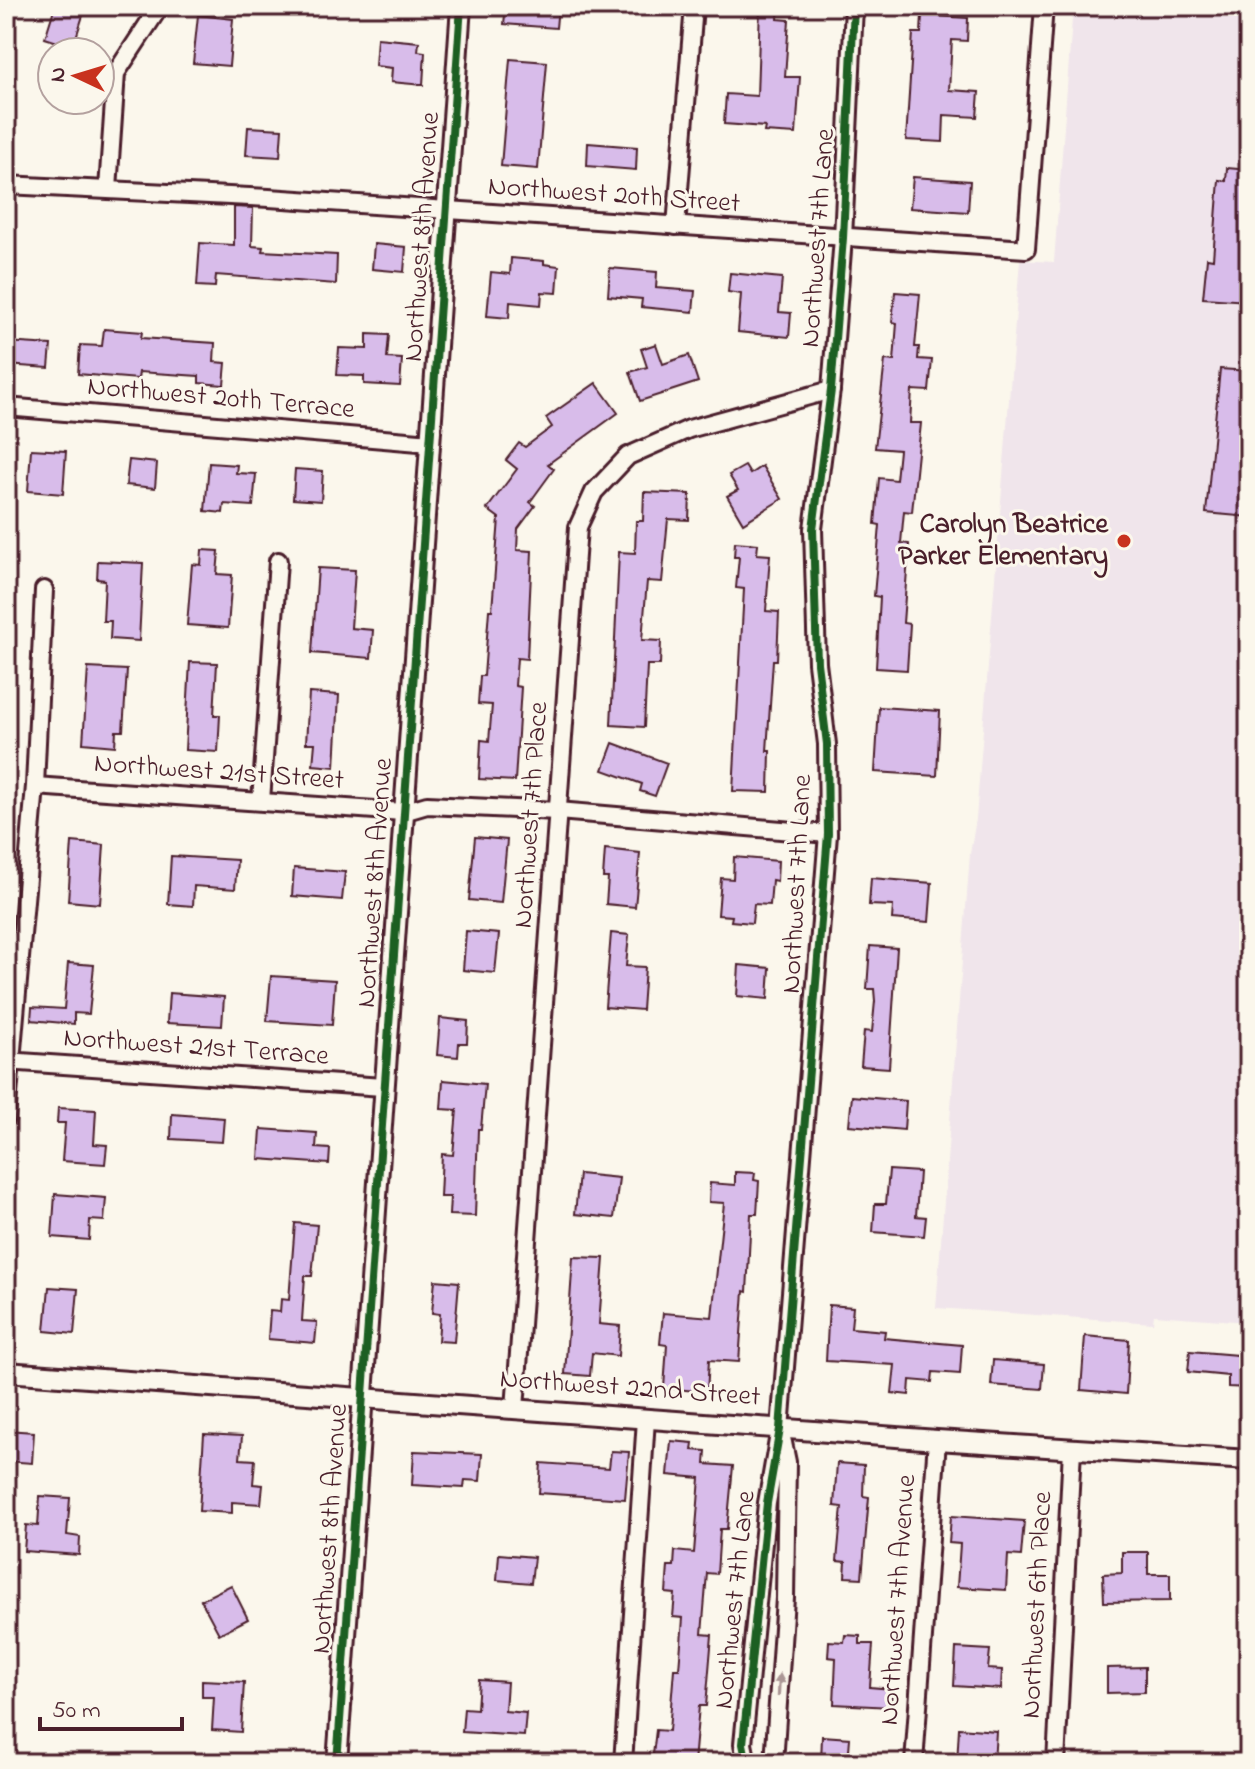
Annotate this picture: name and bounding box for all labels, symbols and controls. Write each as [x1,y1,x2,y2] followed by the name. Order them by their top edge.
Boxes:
[36,36,116,116] north arrow
[43,66,76,83] text: N
[394,110,452,363] street label: Northwest 8th Avenue
[791,127,847,349] street label: Northwest 7th Lane
[487,167,741,225] street label: Northwest 20th Street
[86,367,357,431] street label: Northwest 20th Terrace
[898,505,1109,578] place label: Carolyn Beatrice Parker Elementary
[1115,532,1133,550] marker: Carolyn Beatrice Parker Elementary
[504,700,560,930] street label: Northwest 7th Place
[93,744,345,802] street label: Northwest 21st Street
[347,756,405,1009] street label: Northwest 8th Avenue
[772,773,824,995] street label: Northwest 7th Lane
[62,1018,331,1078] street label: Northwest 21st Terrace
[498,1359,762,1419] street label: Northwest 22nd Street
[302,1402,360,1655] street label: Northwest 8th Avenue
[870,1473,928,1727] street label: Northwest 7th Avenue
[704,1488,768,1711] street label: Northwest 7th Lane
[1012,1490,1064,1720] street label: Northwest 6th Place
[773,1672,786,1697] one-way arrow
[40,1681,182,1731] scale bar
[52,1694,101,1729] text: 50 m

